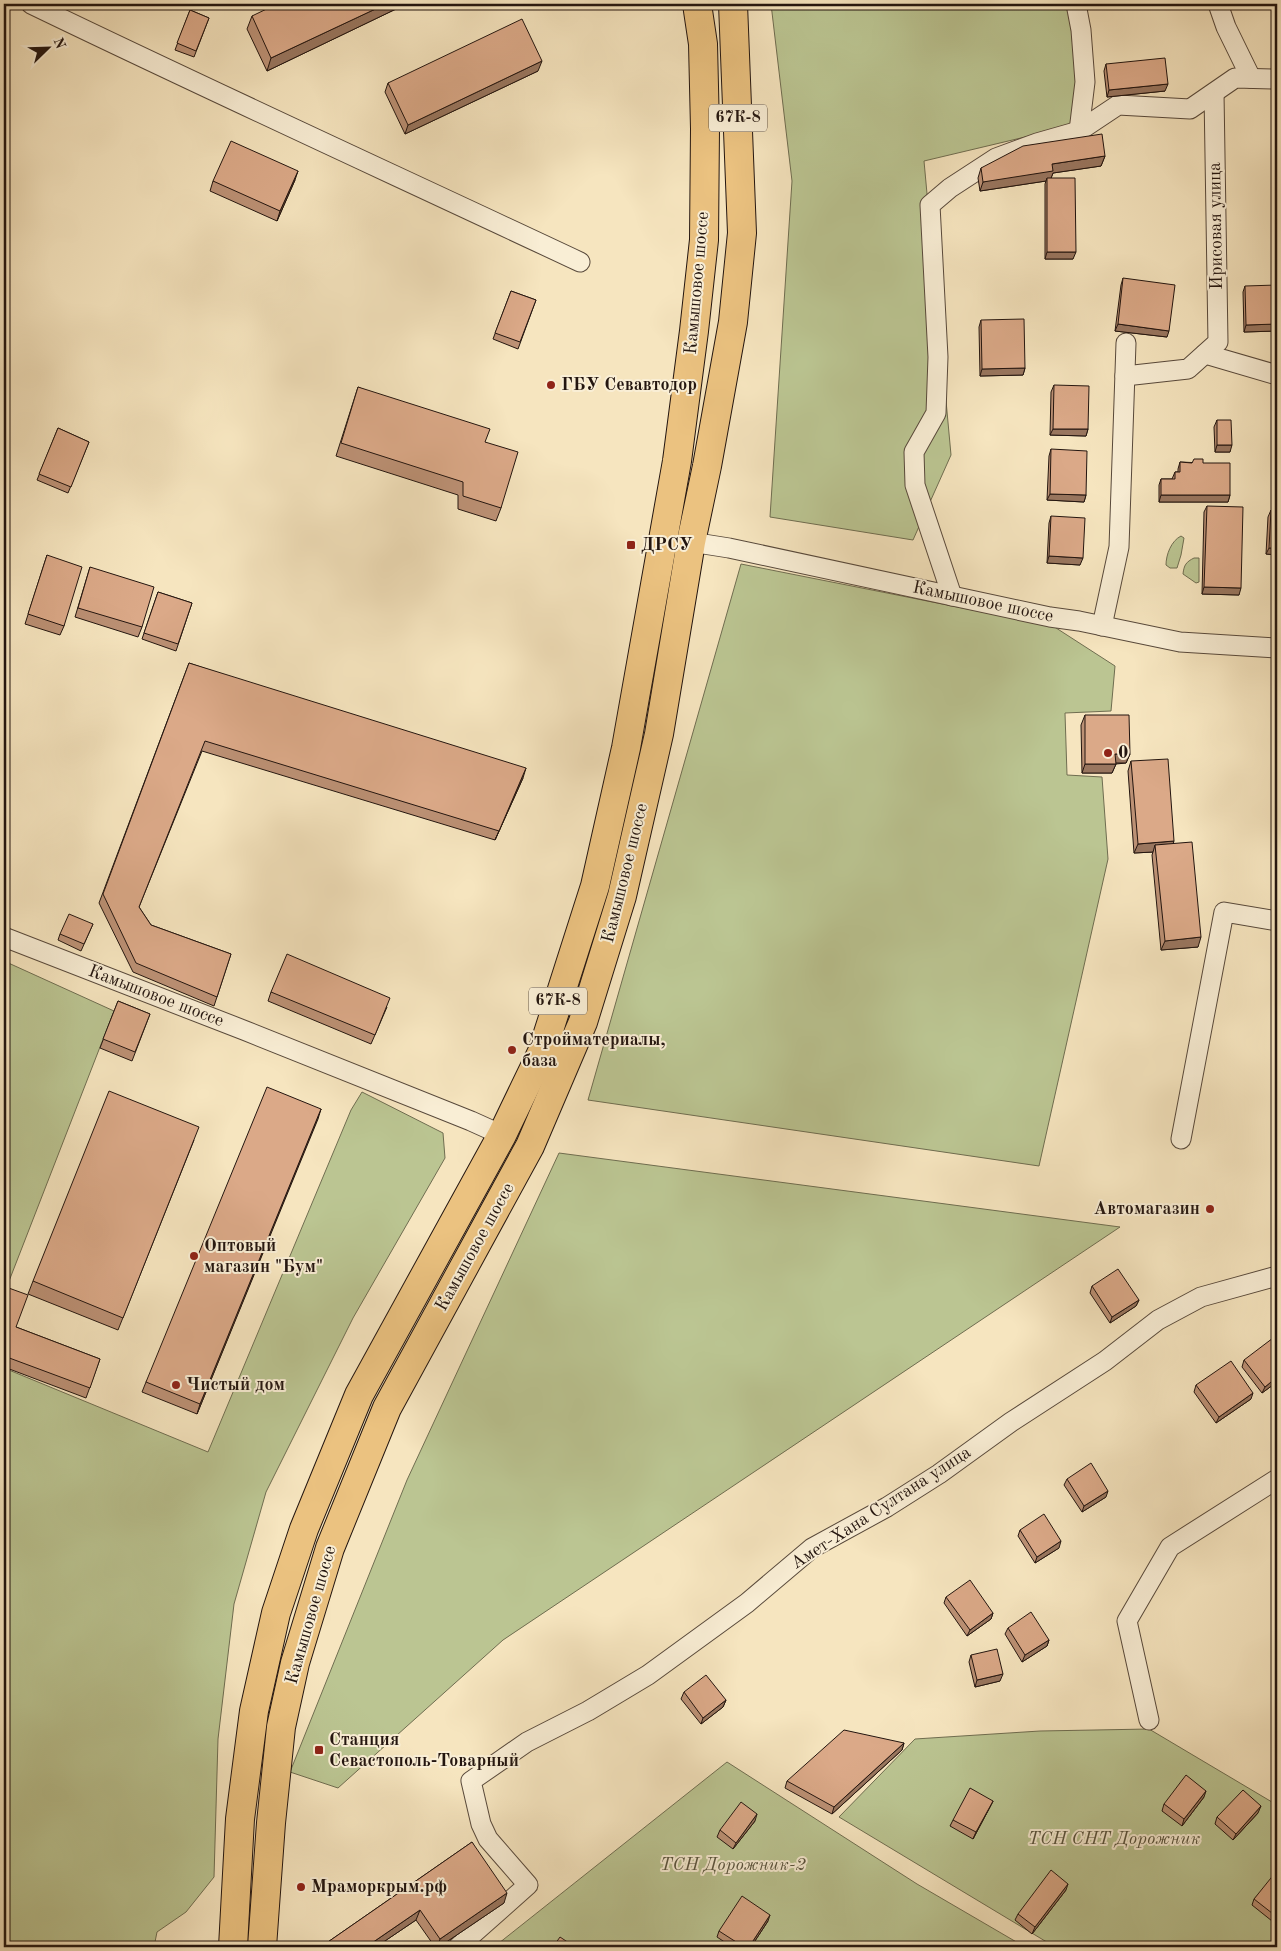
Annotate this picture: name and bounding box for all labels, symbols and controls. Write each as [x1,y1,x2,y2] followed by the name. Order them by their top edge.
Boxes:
[22,22,72,72] north arrow
[51,36,68,51] text: N
[709,105,767,132] road number: 67К-8
[1206,162,1226,290] street label: Ирисовая улица
[682,211,712,355] street label: Камышовое шоссе
[561,376,697,394] place label: ГБУ Севавтодор
[545,379,557,391] marker: ГБУ Севавтодор
[641,536,693,554] place label: ДРСУ
[625,539,637,551] marker: ДРСУ
[911,578,1055,626] street label: Камышовое шоссе
[1118,744,1128,762] place label: 0
[1102,747,1114,759] marker: 0
[599,801,651,945] street label: Камышовое шоссе
[86,962,226,1030] street label: Камышовое шоссе
[529,988,587,1014] road number: 67К-8
[522,1031,666,1070] place label: Стройматериалы, база
[506,1044,518,1056] marker: Стройматериалы, база
[432,1180,518,1314] street label: Камышовое шоссе
[1094,1200,1200,1218] place label: Автомагазин
[1204,1203,1216,1215] marker: Автомагазин
[204,1237,323,1276] place label: Оптовый магазин "Бум"
[188,1250,200,1262] marker: Оптовый магазин "Бум"
[186,1376,285,1394] place label: Чистый дом
[170,1379,182,1391] marker: Чистый дом
[788,1443,974,1573] street label: Амет-Хана Султана улица
[283,1544,339,1686] street label: Камышовое шоссе
[329,1731,519,1770] place label: Станция Севастополь-Товарный
[313,1744,325,1756] marker: Станция Севастополь-Товарный
[1028,1830,1200,1848] park label: ТСН СНТ Дорожник
[660,1856,806,1874] park label: ТСН Дорожник-2
[311,1878,447,1897] place label: Мраморкрым.рф
[295,1881,307,1893] marker: Мраморкрым.рф

